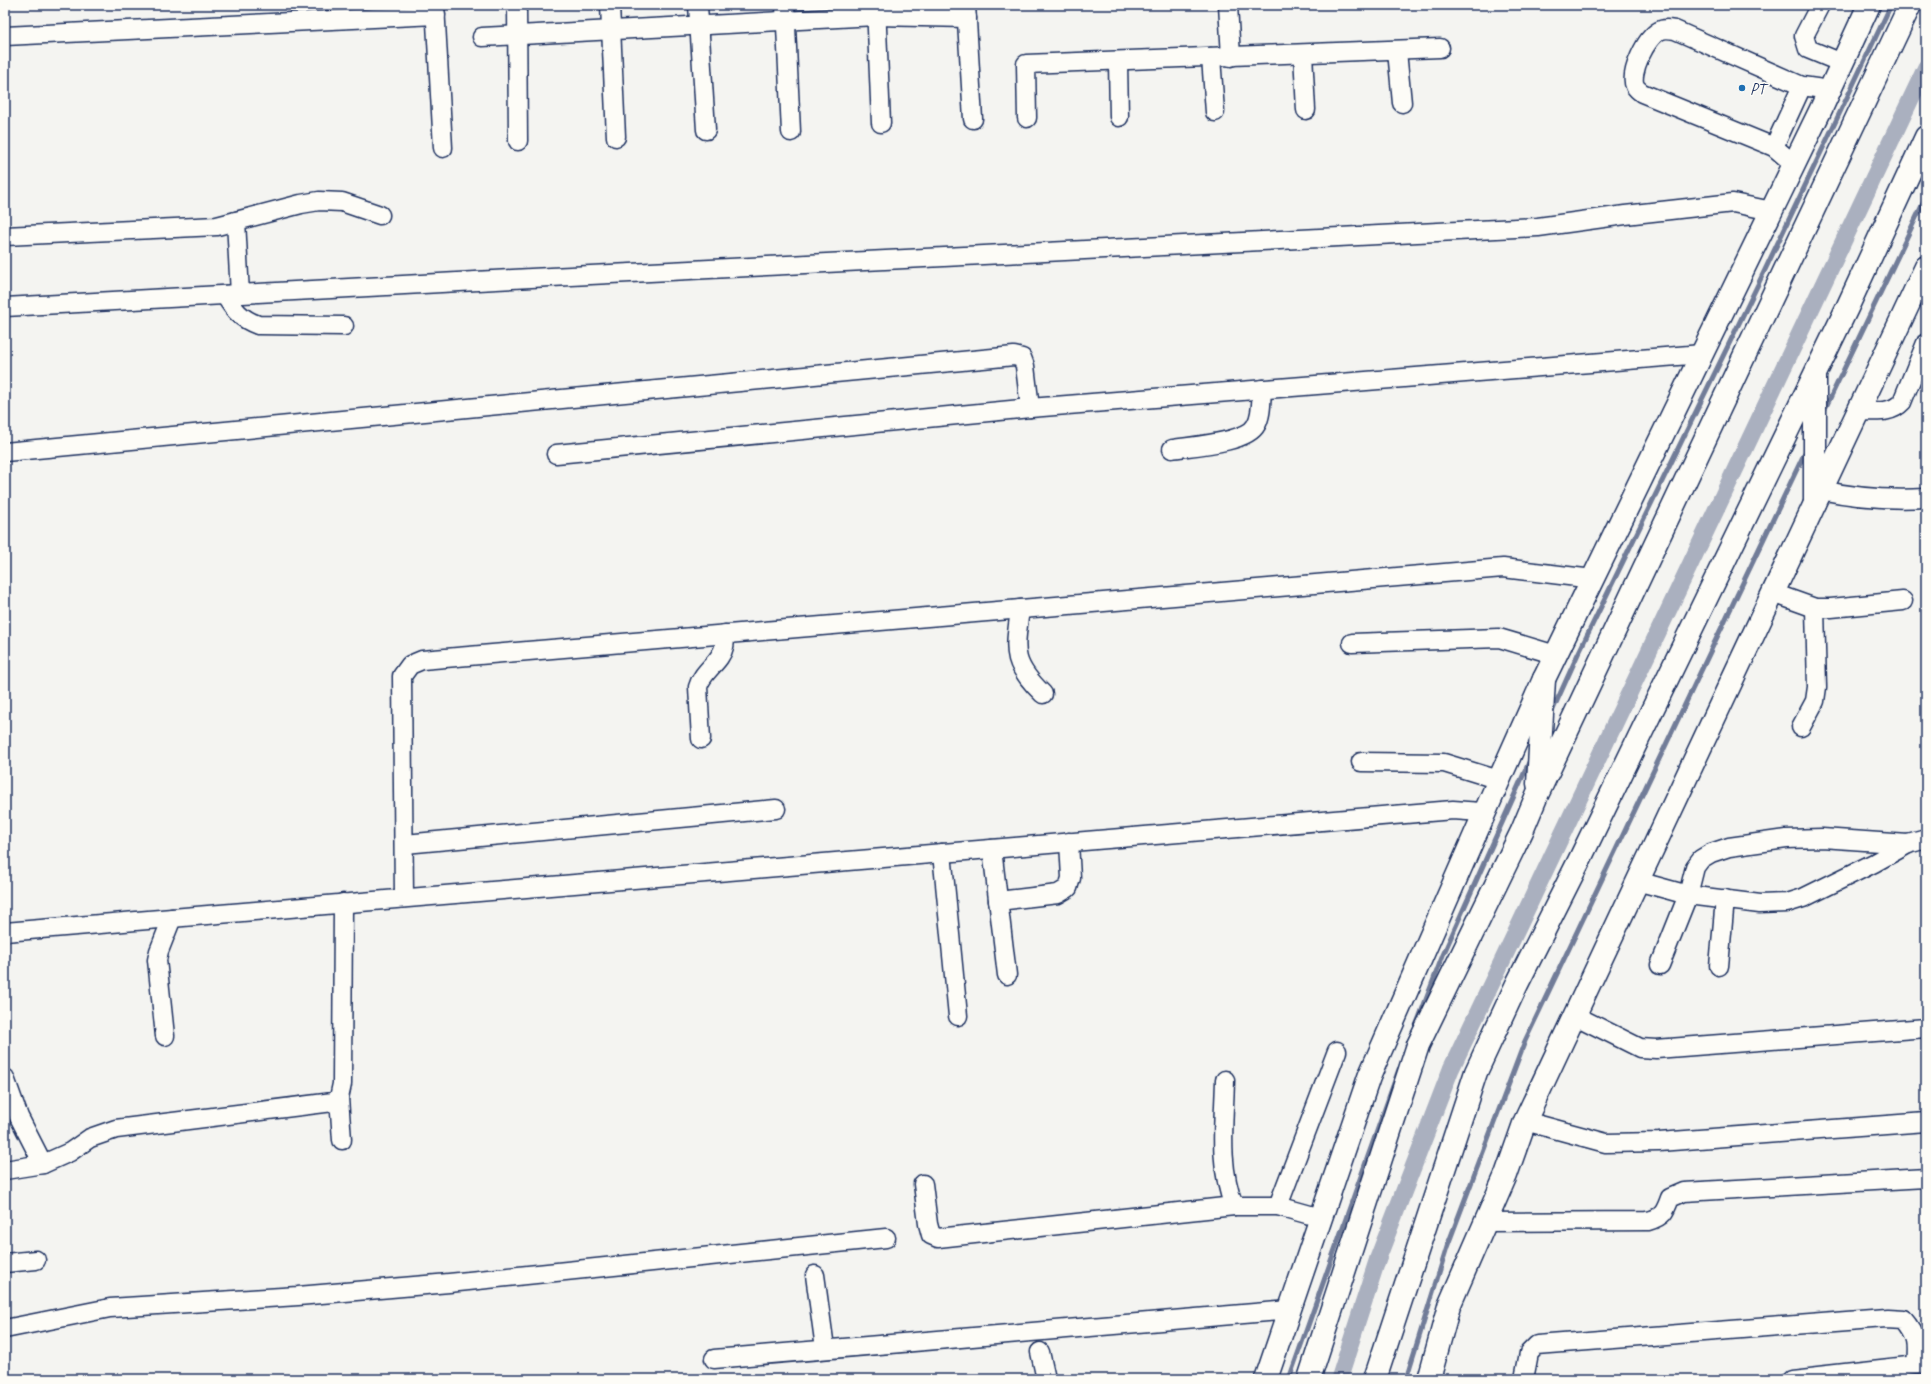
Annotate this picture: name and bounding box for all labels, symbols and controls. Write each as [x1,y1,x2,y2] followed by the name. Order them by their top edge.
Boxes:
[1750,79,1768,99] place label: PT
[1737,83,1747,93] marker: PT

